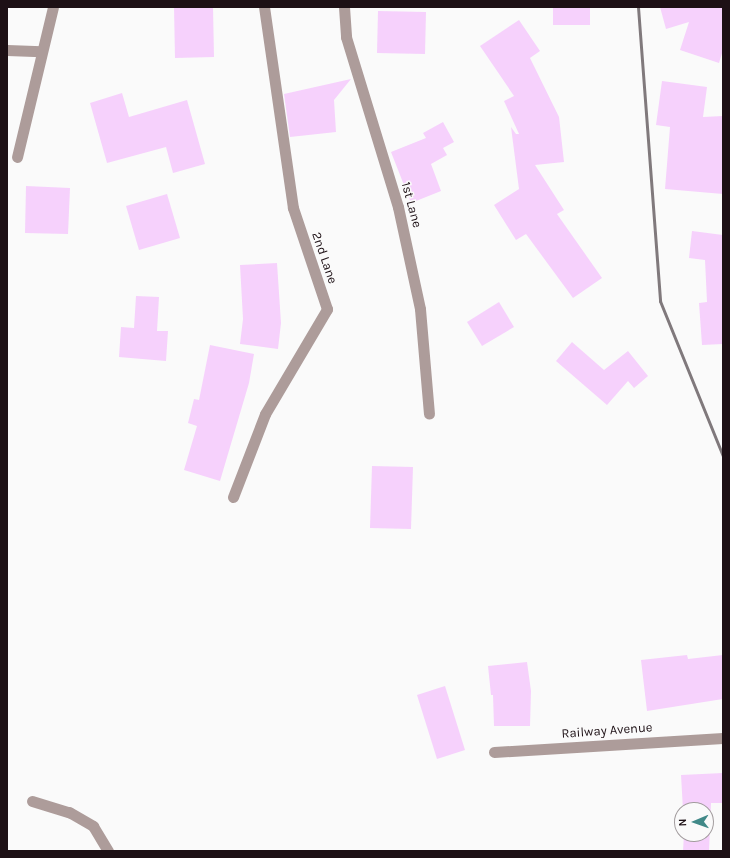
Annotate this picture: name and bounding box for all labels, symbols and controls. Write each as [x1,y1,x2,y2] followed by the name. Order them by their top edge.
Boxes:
[397,180,425,230] street label: 1st Lane
[308,230,340,286] street label: 2nd Lane
[561,720,653,742] street label: Railway Avenue
[674,802,714,842] north arrow
[676,818,689,827] text: N

